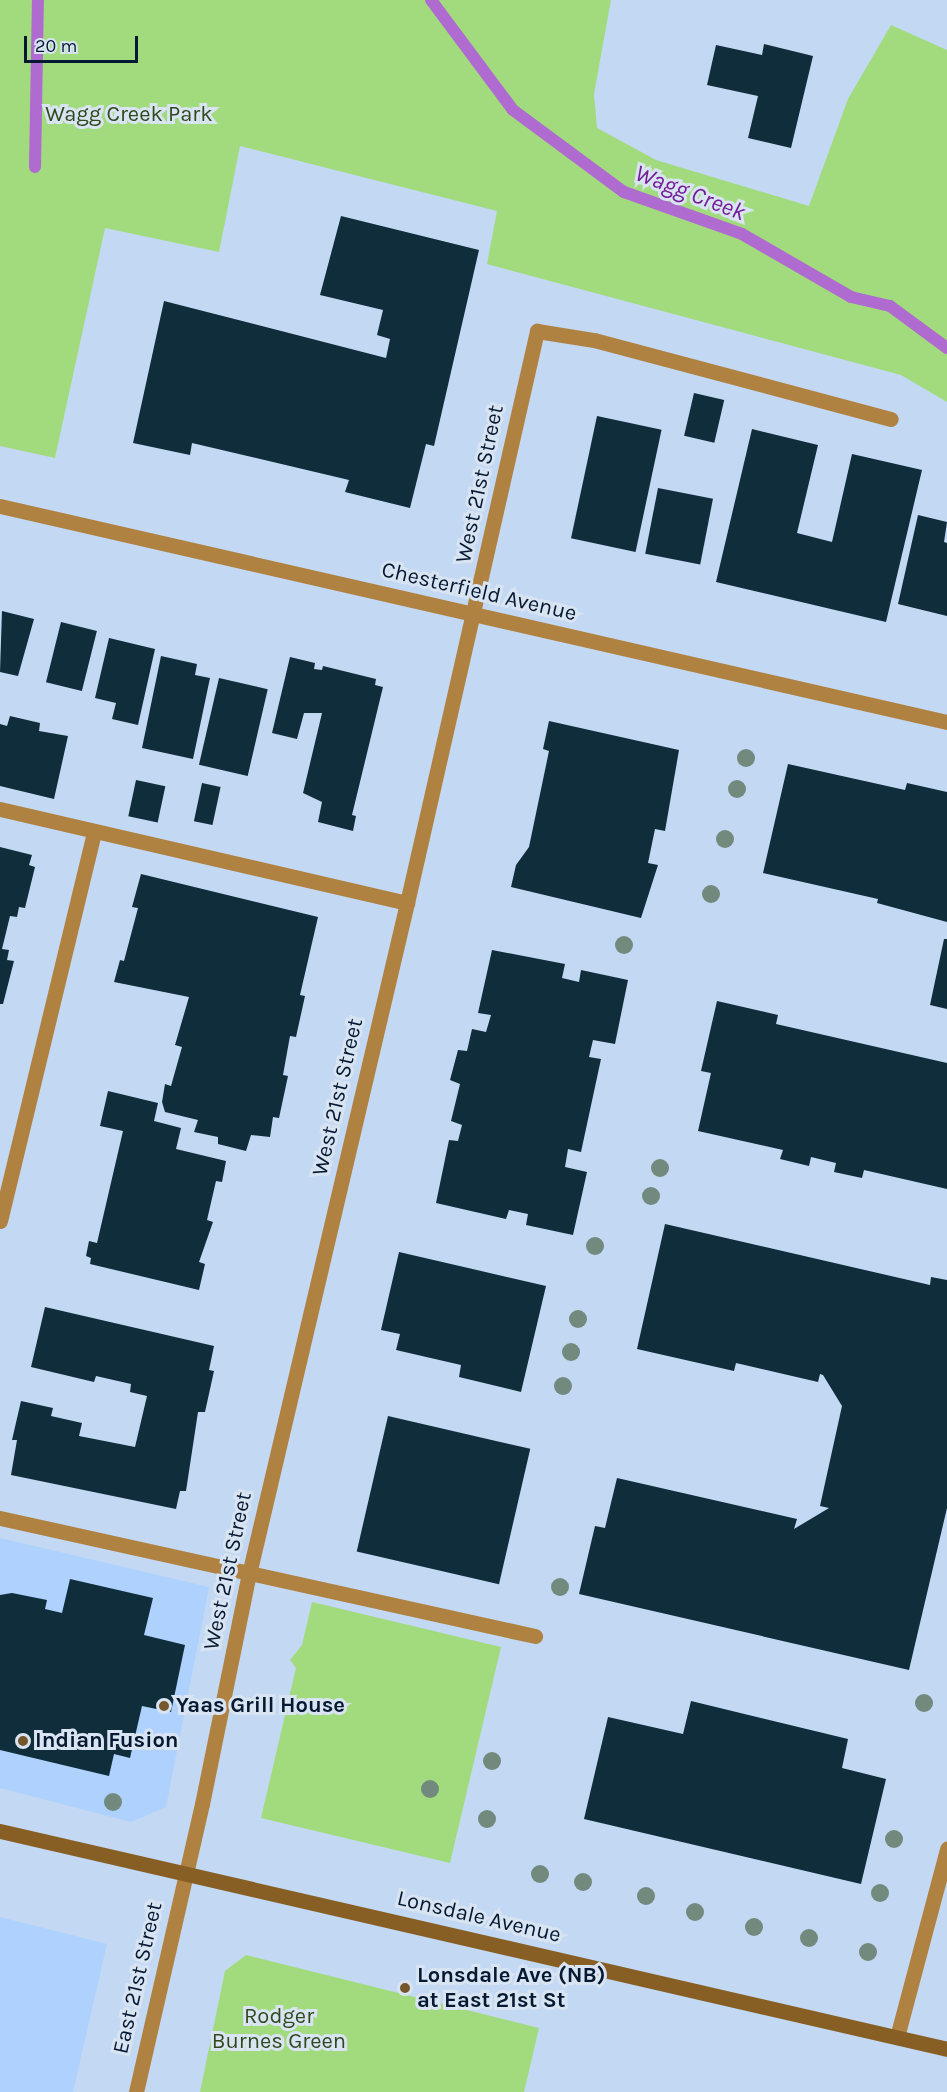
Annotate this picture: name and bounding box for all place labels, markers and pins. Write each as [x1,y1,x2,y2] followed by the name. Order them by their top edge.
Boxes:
[176,1693,345,1719] place label: Yaas Grill House
[157,1699,171,1713] marker: Yaas Grill House
[35,1728,179,1754] place label: Indian Fusion
[16,1734,30,1748] marker: Indian Fusion
[417,1962,606,2014] place label: Lonsdale Ave (NB) at East 21st St
[398,1981,412,1995] marker: Lonsdale Ave (NB) at East 21st St

